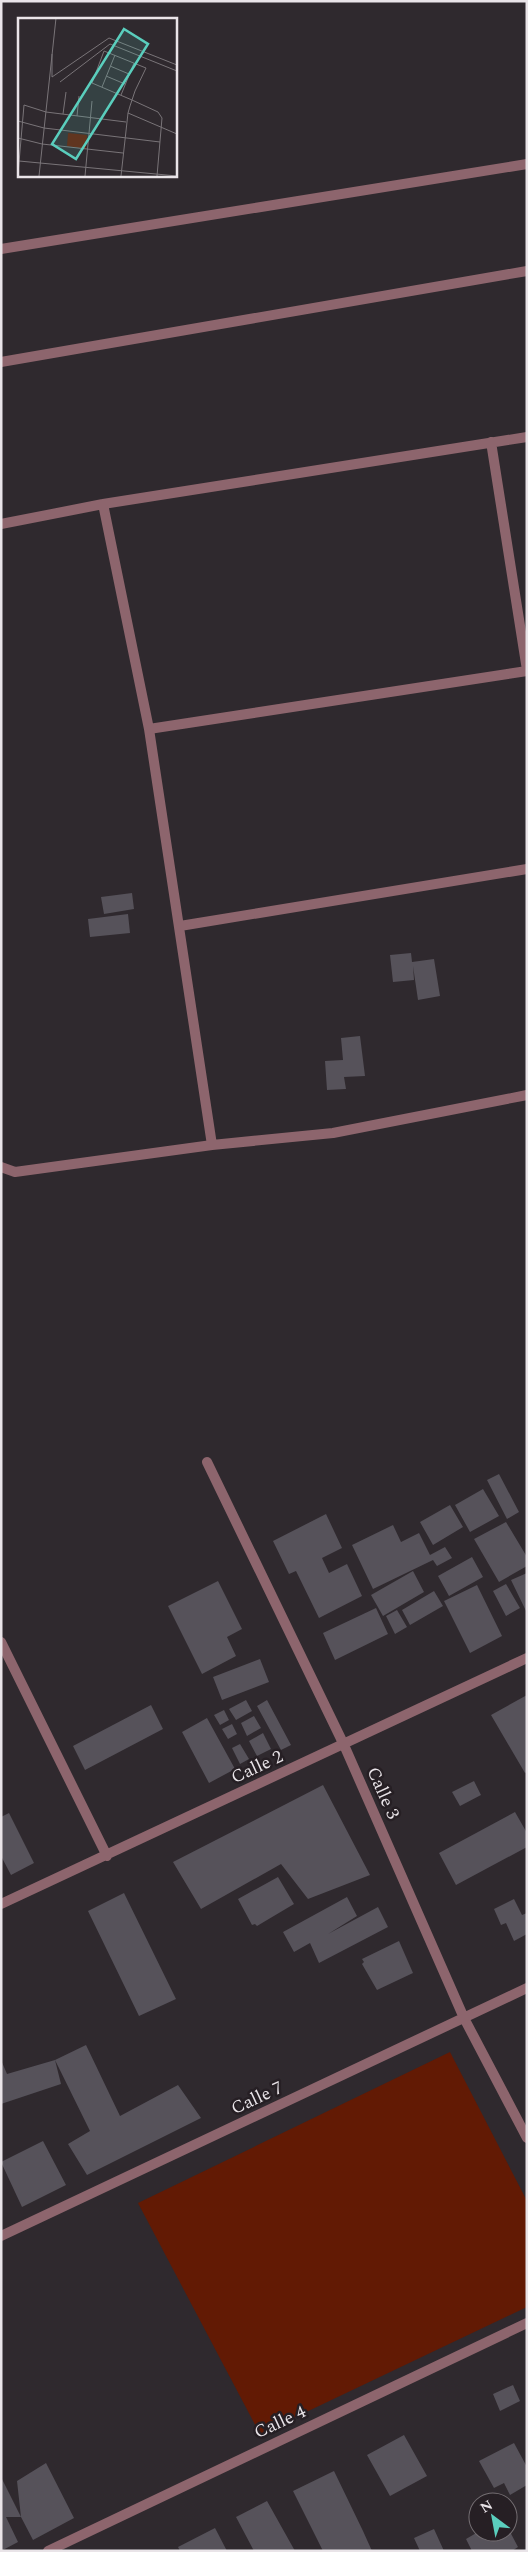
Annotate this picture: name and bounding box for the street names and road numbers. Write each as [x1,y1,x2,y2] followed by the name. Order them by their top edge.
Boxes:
[227,1743,287,1791] street label: Calle 2
[360,1763,406,1823] street label: Calle 3
[227,2074,287,2122] street label: Calle 7
[250,2398,310,2446] street label: Calle 4

